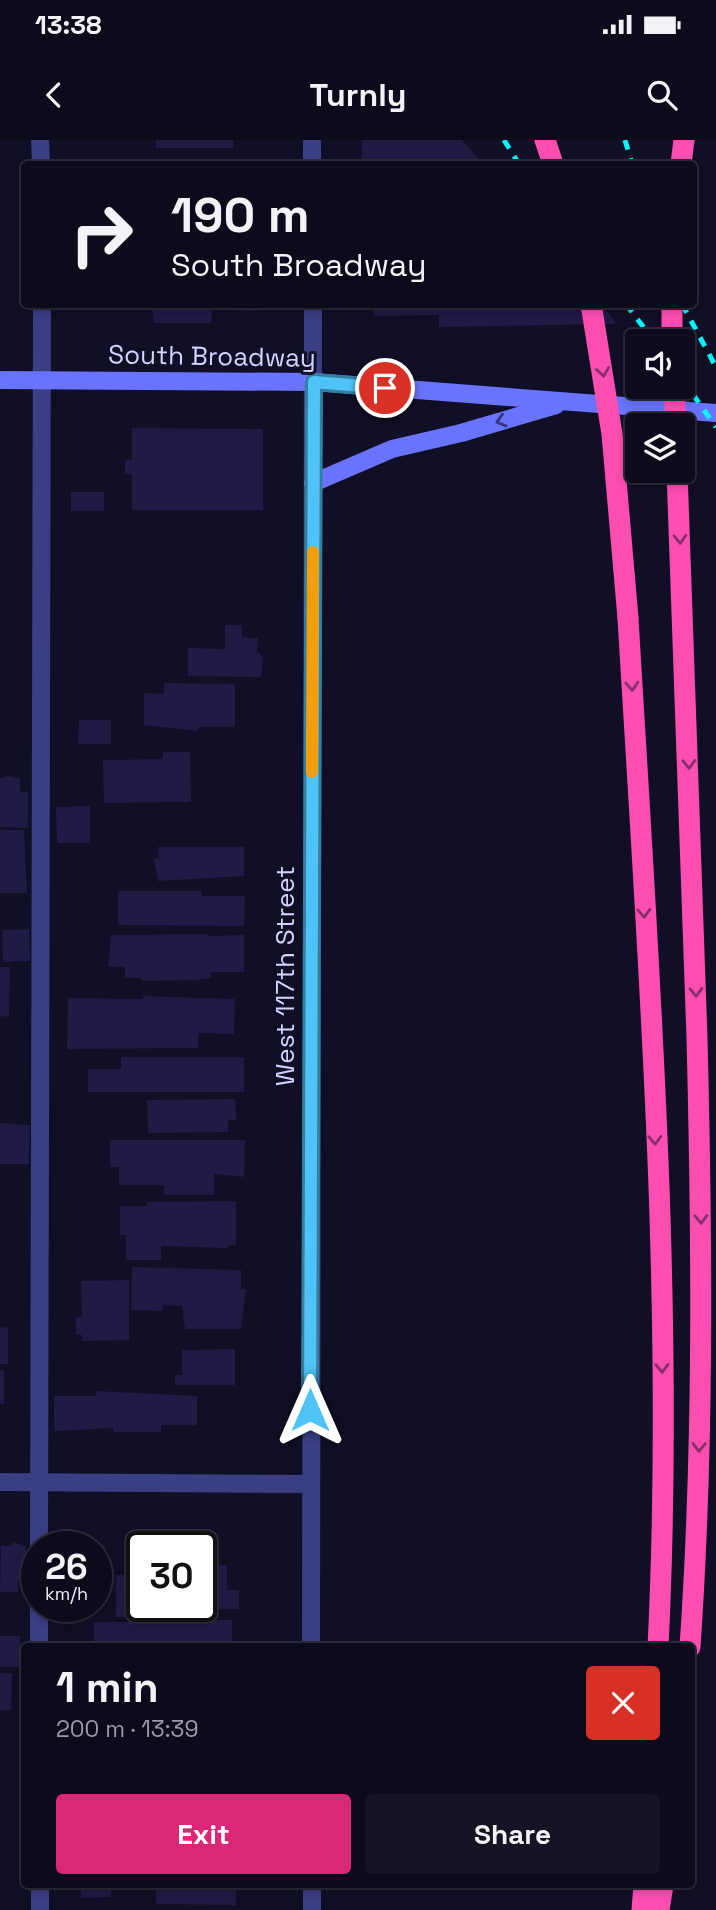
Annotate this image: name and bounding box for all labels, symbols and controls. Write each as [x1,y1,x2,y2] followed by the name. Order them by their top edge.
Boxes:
[35,8,102,42] text: 13:38
[310,75,406,115] text: Turnly
[35,76,73,114] icon: back
[643,76,681,114] icon: search
[171,184,309,246] text: 190 m
[56,189,147,280] icon: right
[171,245,426,285] text: South Broadway
[625,329,695,483] map controls
[625,329,695,399] button: sound
[108,337,316,375] street label: South Broadway
[355,358,415,418] pin
[595,366,610,378] one-way arrow
[366,369,404,407] icon: arrive
[495,413,507,428] one-way arrow
[625,413,695,483] button: layers
[673,534,688,545] one-way arrow
[624,681,639,692] one-way arrow
[681,759,696,770] one-way arrow
[268,866,302,1086] street label: West 117th Street
[637,908,652,919] one-way arrow
[688,987,703,998] one-way arrow
[647,1135,662,1146] one-way arrow
[693,1214,709,1225] one-way arrow
[654,1363,670,1373] one-way arrow
[273,1373,347,1447] position arrow
[692,1441,707,1452] one-way arrow
[126,1531,217,1622] speed limit sign: 30
[45,1545,88,1589] text: 26
[45,1582,88,1605] text: km/h
[56,1661,159,1714] text: 1 min
[586,1666,660,1740] button: close
[56,1714,198,1744] text: 200 m · 13:39
[56,1794,351,1874] button: Exit
[365,1794,660,1874] button: Share

